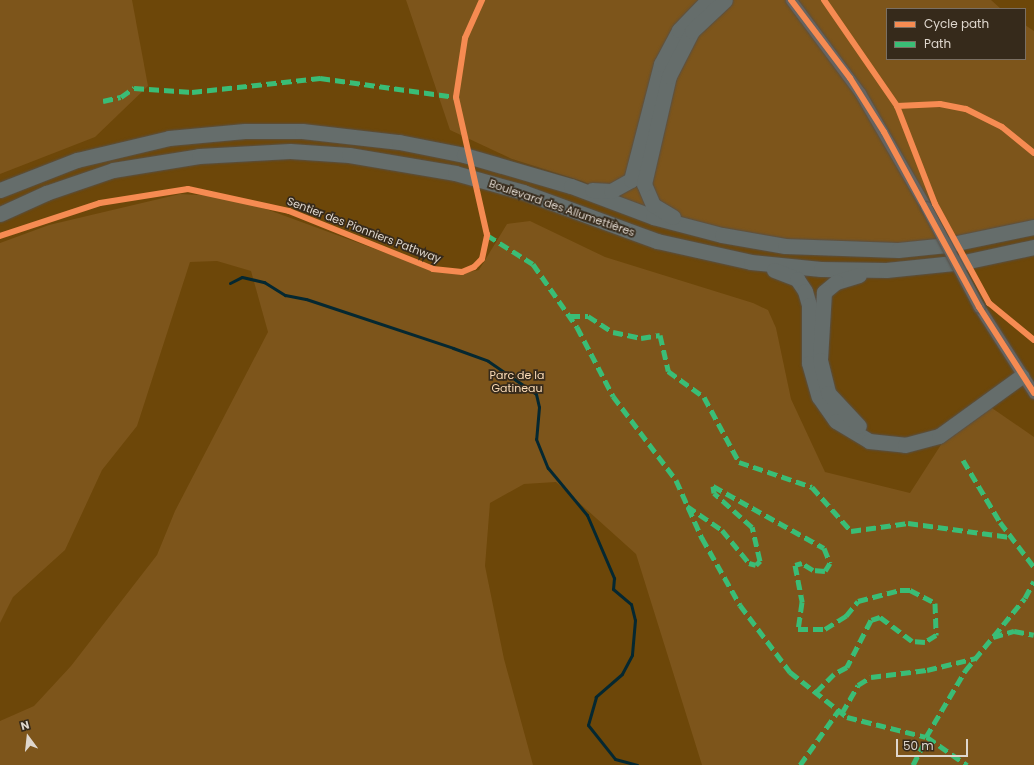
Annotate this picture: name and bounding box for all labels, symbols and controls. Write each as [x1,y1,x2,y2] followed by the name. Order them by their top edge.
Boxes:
[886,8,1026,60] legend
[924,15,989,32] text: Cycle path
[924,35,951,52] text: Path
[487,177,637,239] street label: Boulevard des Allumettières
[285,194,443,266] street label: Sentier des Pionniers Pathway
[490,369,544,395] park label: Parc de la Gatineau
[8,717,48,757] north arrow
[19,717,31,734] text: N
[898,731,970,757] scale bar
[903,737,934,754] text: 50 m

